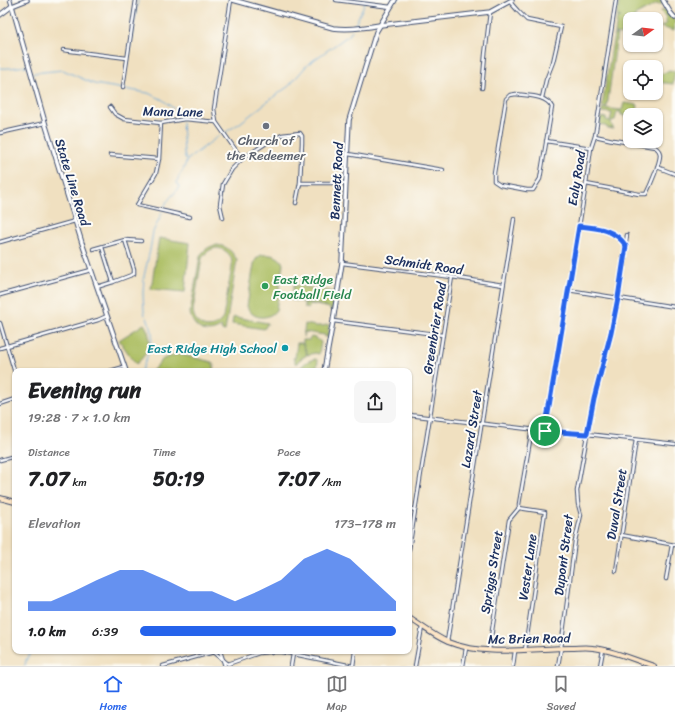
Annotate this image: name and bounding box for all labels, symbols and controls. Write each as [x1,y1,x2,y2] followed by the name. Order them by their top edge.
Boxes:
[623,12,663,52] north arrow
[623,12,663,148] map controls
[623,60,663,100] button: locate
[143,99,204,124] street label: Mana Lane
[623,108,663,148] button: layers
[261,121,271,131] marker: Church of the Redeemer
[227,129,306,167] place label: Church of the Redeemer
[48,135,97,230] street label: State Line Road
[323,141,350,220] street label: Bennett Road
[561,148,592,207] street label: Ealy Road
[383,248,466,282] street label: Schmidt Road
[273,268,352,306] place label: East Ridge Football Field
[416,279,453,376] street label: Greenbrier Road
[260,281,270,291] marker: East Ridge Football Field
[147,337,277,360] place label: East Ridge High School
[280,343,290,353] marker: East Ridge High School
[28,371,141,410] text: Evening run
[354,381,396,423] button: share
[454,388,489,470] street label: Lazard Street
[28,406,130,429] text: 19:28 · 7 × 1.0 km
[528,414,562,448] pin
[534,420,556,442] icon: arrive
[28,443,70,462] text: Distance
[153,443,176,462] text: Time
[277,443,301,462] text: Pace
[28,462,70,497] text: 7.07
[153,462,204,497] text: 50:19
[277,462,319,497] text: 7:07
[600,467,634,541] street label: Duval Street
[70,473,87,492] text: km
[319,473,341,492] text: /km
[28,512,81,535] text: Elevation
[334,512,396,535] text: 173–178 m
[547,512,580,597] street label: Dupont Street
[474,528,509,615] street label: Spriggs Street
[511,532,544,602] street label: Vester Lane
[28,620,66,643] text: 1.0 km
[92,620,118,643] text: 6:39
[488,626,572,651] street label: Mc Brien Road
[99,673,127,716] tab: Home
[326,673,348,716] tab: Map
[547,673,576,716] tab: Saved

